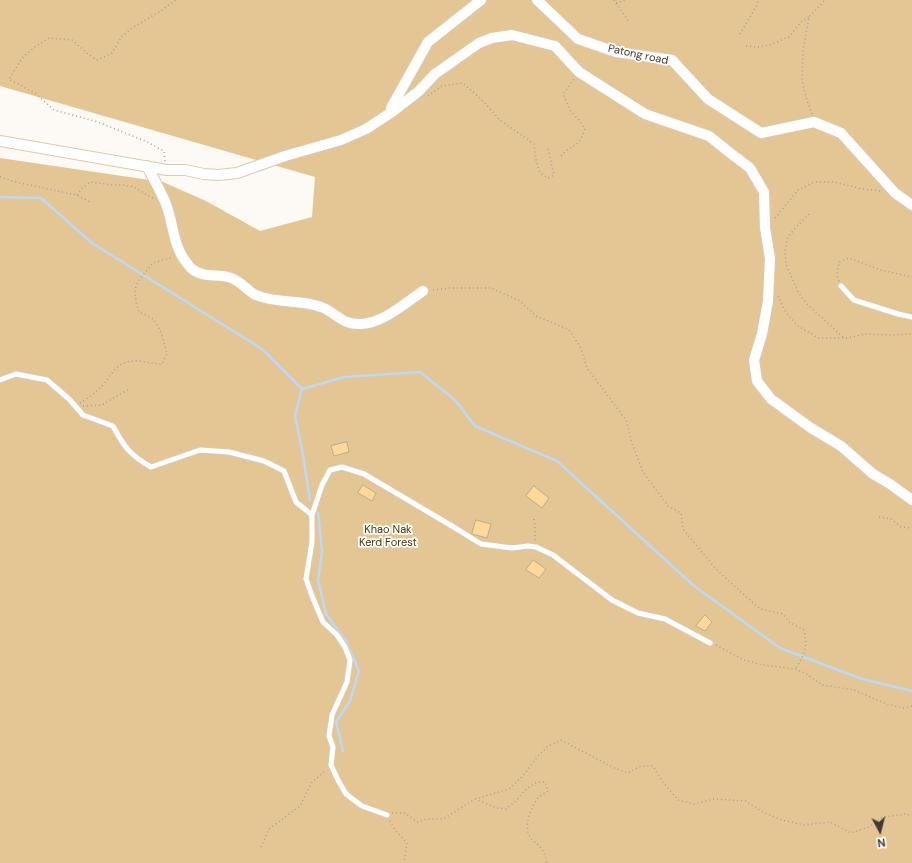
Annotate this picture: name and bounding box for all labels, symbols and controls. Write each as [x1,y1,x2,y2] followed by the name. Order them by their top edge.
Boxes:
[607,42,669,68] street label: Patong road
[359,523,417,549] park label: Khao Nak Kerd Forest
[860,811,900,851] north arrow
[877,835,886,850] text: N

